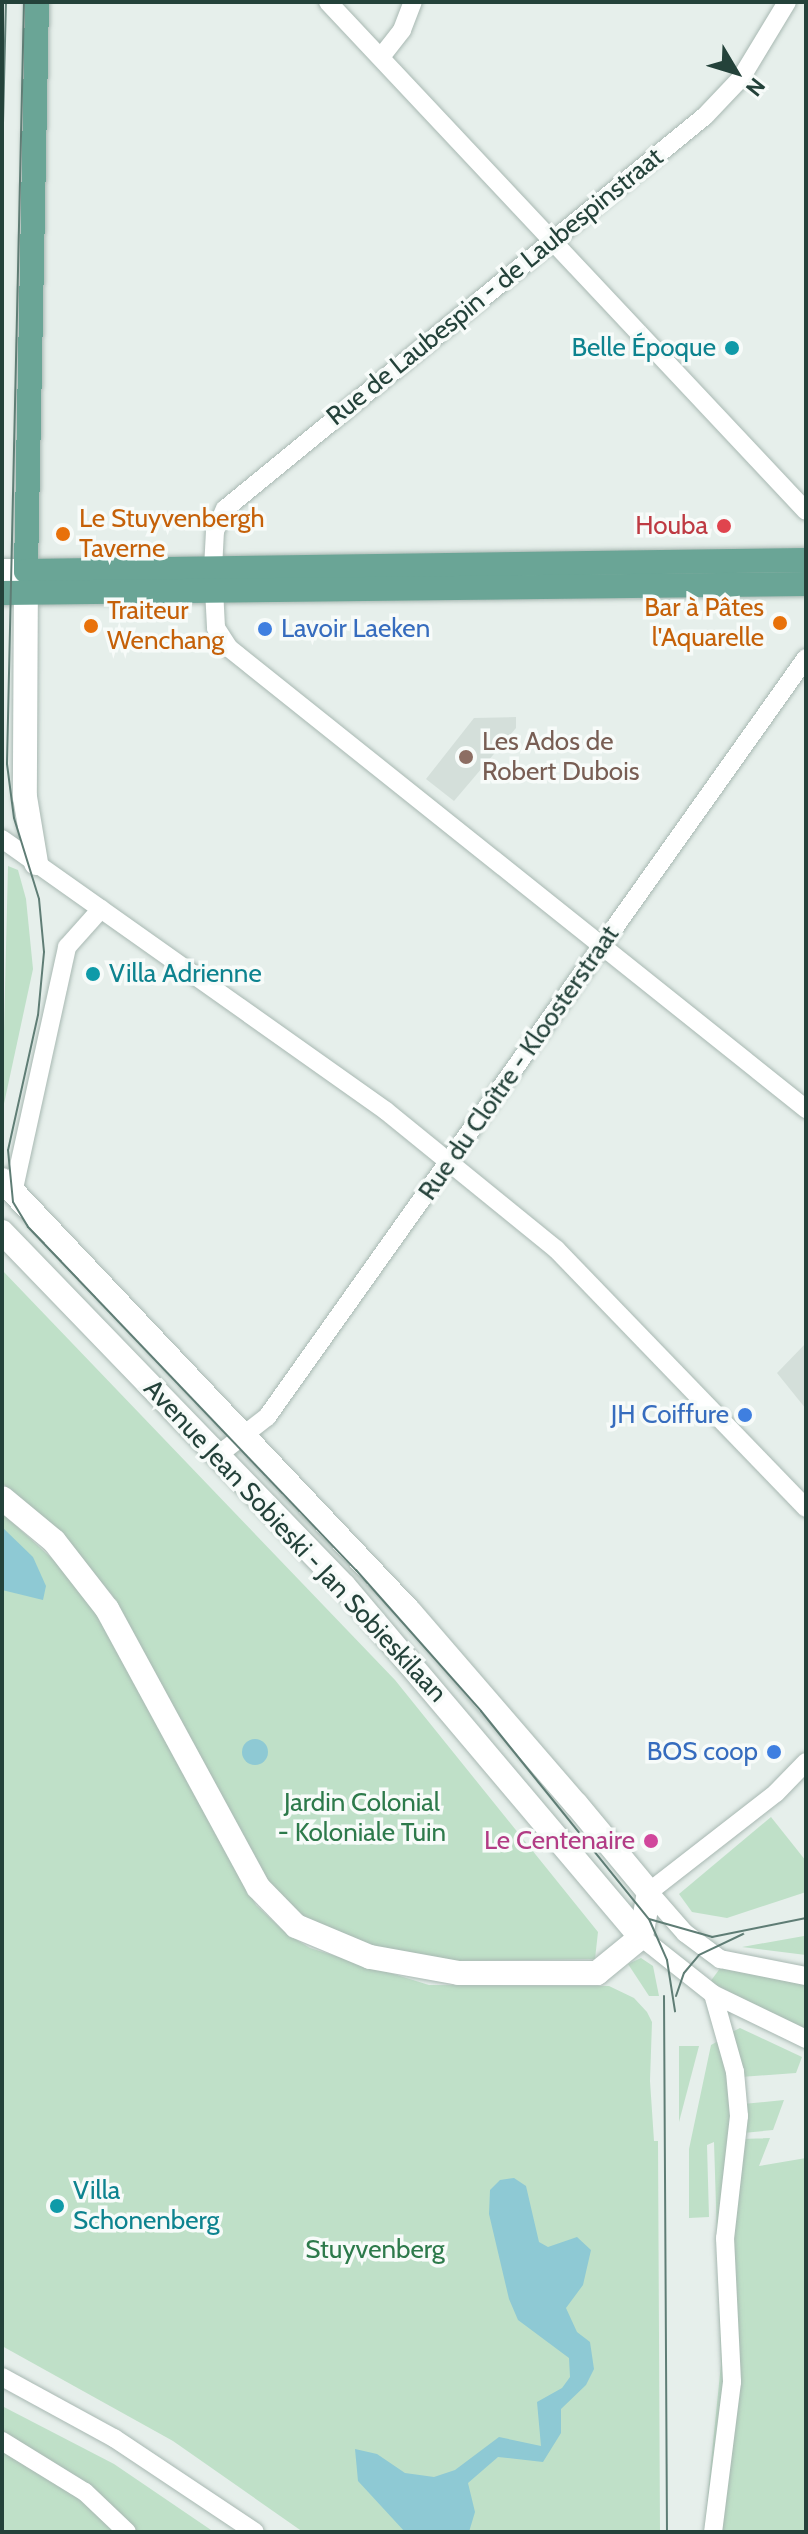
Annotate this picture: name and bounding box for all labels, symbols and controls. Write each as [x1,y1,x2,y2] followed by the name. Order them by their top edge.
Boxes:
[696,32,776,112] north arrow
[740,73,771,102] text: N
[321,142,669,432] street label: Rue de Laubespin - de Laubespinstraat
[571,332,716,364] place label: Belle Époque
[723,339,741,357] marker: Belle Époque
[79,503,264,564] place label: Le Stuyvenbergh Taverne
[635,510,708,542] place label: Houba
[715,517,733,535] marker: Houba
[54,525,72,543] marker: Le Stuyvenbergh Taverne
[644,592,764,654] place label: Bar à Pâtes l'Aquarelle
[107,595,224,656] place label: Traiteur Wenchang
[281,613,430,645] place label: Lavoir Laeken
[771,614,789,632] marker: Bar à Pâtes l'Aquarelle
[82,617,100,635] marker: Traiteur Wenchang
[256,620,274,638] marker: Lavoir Laeken
[482,726,639,788] place label: Les Ados de Robert Dubois
[457,748,475,766] marker: Les Ados de Robert Dubois
[412,920,626,1206] street label: Rue du Cloître - Kloosterstraat
[109,958,262,990] place label: Villa Adrienne
[84,965,102,983] marker: Villa Adrienne
[137,1373,453,1709] street label: Avenue Jean Sobieski - Jan Sobieskilaan
[611,1399,729,1431] place label: JH Coiffure
[736,1406,754,1424] marker: JH Coiffure
[647,1736,758,1768] place label: BOS coop
[765,1743,783,1761] marker: BOS coop
[278,1787,446,1848] park label: Jardin Colonial - Koloniale Tuin
[484,1825,635,1857] place label: Le Centenaire
[642,1832,660,1850] marker: Le Centenaire
[73,2175,220,2236] place label: Villa Schonenberg
[48,2197,66,2215] marker: Villa Schonenberg
[305,2234,445,2266] park label: Stuyvenberg

